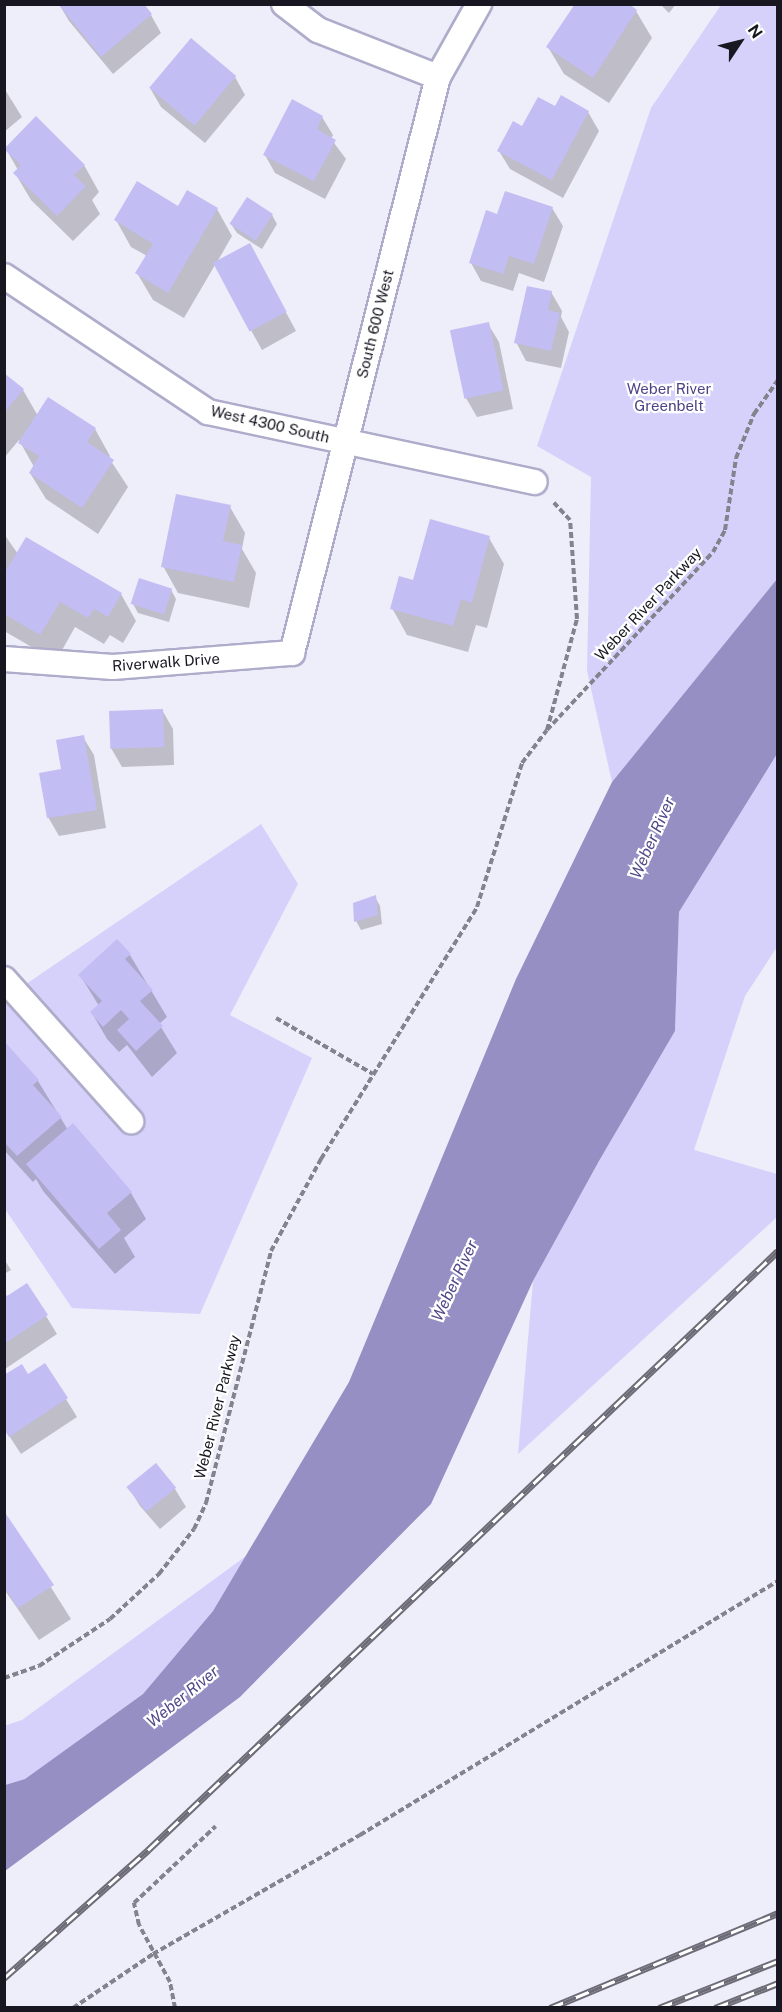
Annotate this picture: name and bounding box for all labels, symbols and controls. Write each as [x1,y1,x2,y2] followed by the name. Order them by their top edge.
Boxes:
[710,12,770,72] north arrow
[744,21,767,42] text: N
[353,268,397,380] street label: South 600 West
[627,379,711,414] park label: Weber River Greenbelt
[209,402,331,446] street label: West 4300 South
[591,544,705,664] street label: Weber River Parkway
[112,649,220,675] street label: Riverwalk Drive
[627,794,679,882] water label: Weber River
[428,1238,482,1324] water label: Weber River
[190,1333,244,1481] street label: Weber River Parkway
[143,1662,223,1732] water label: Weber River

